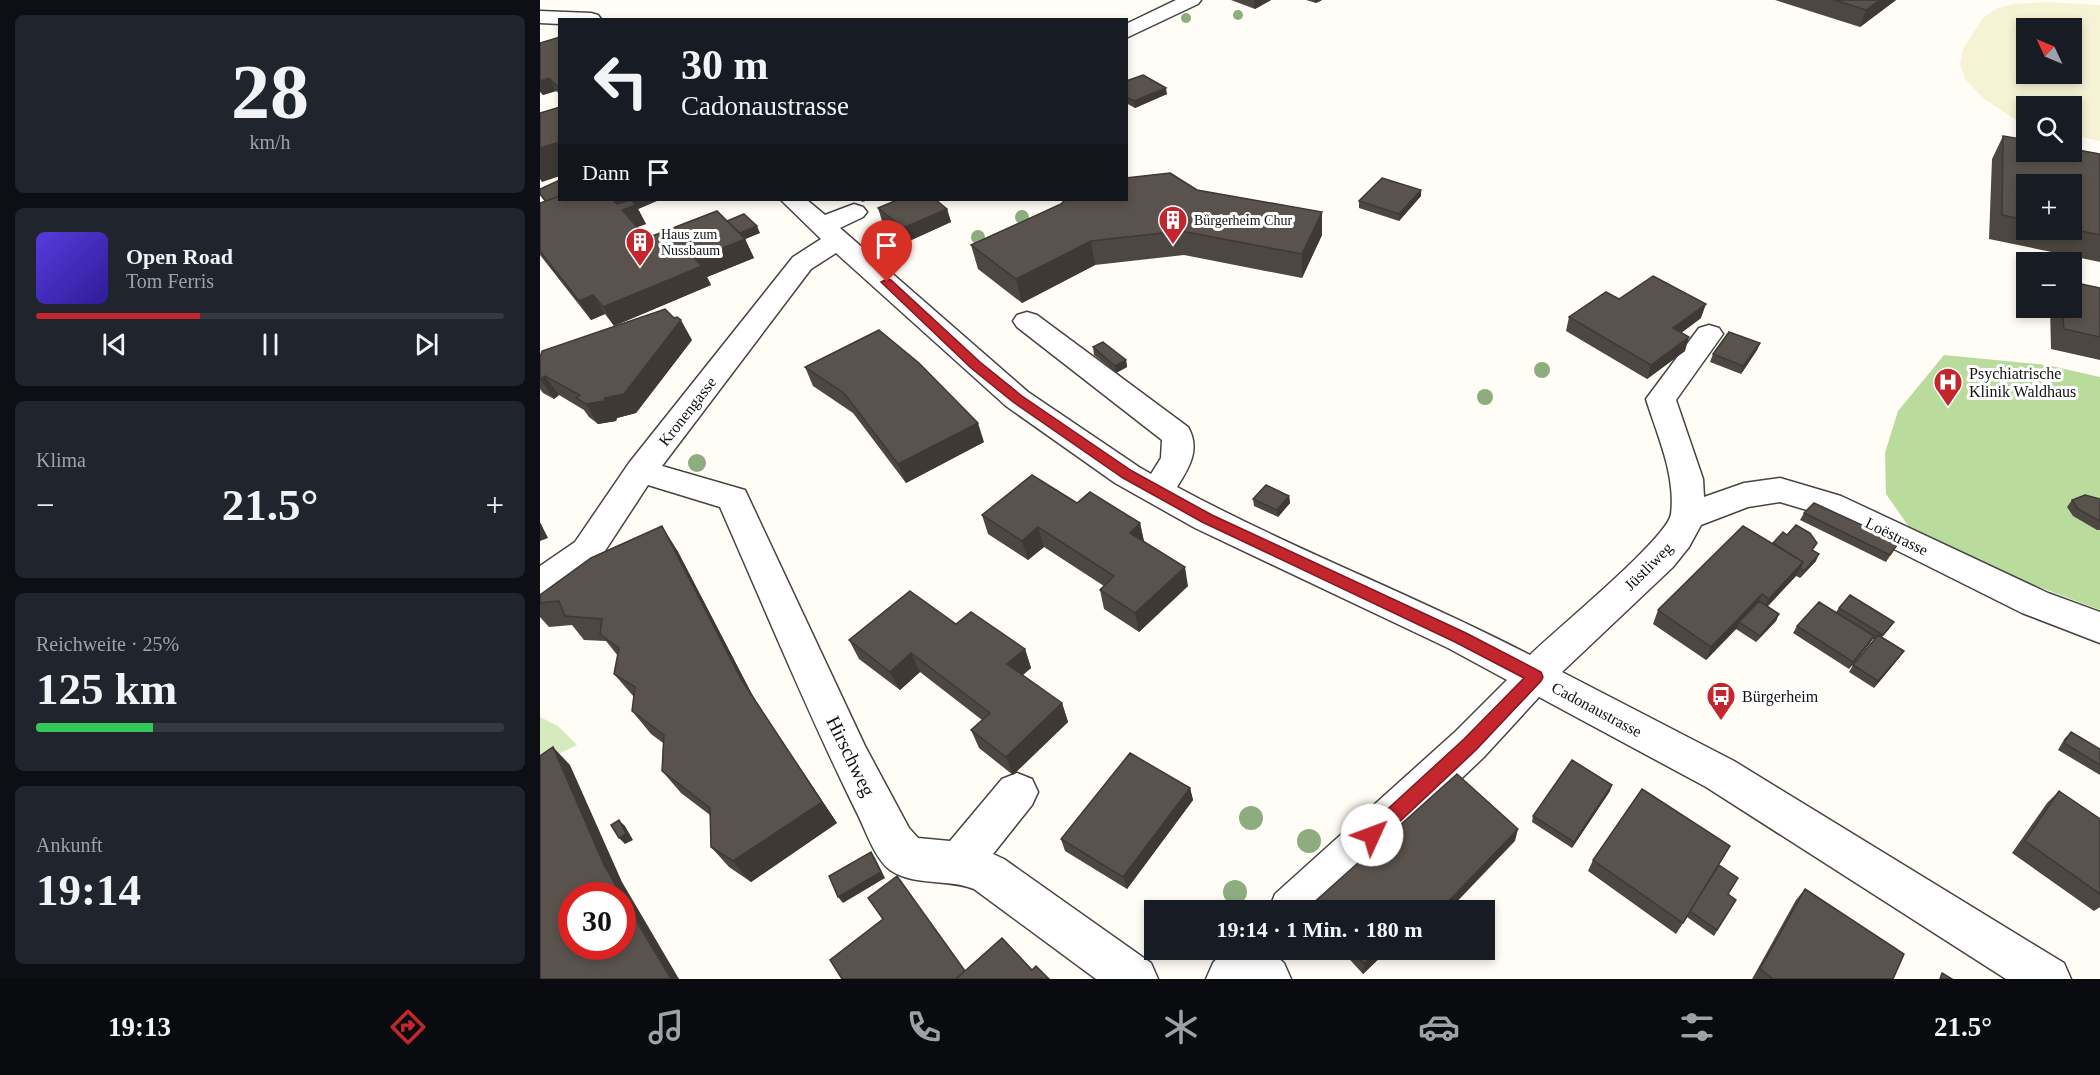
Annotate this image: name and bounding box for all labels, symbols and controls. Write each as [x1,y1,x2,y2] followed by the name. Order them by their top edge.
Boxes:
[2016,18,2082,84] north arrow
[2016,18,2082,318] map controls
[582,42,660,120] icon: left
[681,42,769,88] text: 30 m
[231,48,309,135] text: 28
[681,91,849,121] text: Cadonaustrasse
[2016,96,2082,162] button: search
[249,131,291,153] text: km/h
[642,156,675,189] icon: arrive
[582,160,630,185] text: Dann
[2016,174,2082,240] button: +
[1157,204,1189,246] building icon: Bürgerheim Chur
[1194,213,1292,228] place label: Bürgerheim Chur
[861,220,912,282] pin
[624,226,656,268] building icon: Haus zum Nussbaum
[661,227,720,258] place label: Haus zum Nussbaum
[870,229,903,262] icon: arrive
[126,244,233,269] text: Open Road
[2016,252,2082,318] button: −
[126,270,214,292] text: Tom Ferris
[98,328,131,361] icon: previous
[254,328,287,361] icon: pause
[410,328,443,361] icon: next
[1969,365,2076,400] place label: Psychiatrische Klinik Waldhaus
[1932,366,1964,408] hospital icon: Psychiatrische Klinik Waldhaus
[655,374,720,450] street label: Kronengasse
[36,449,86,471] text: Klima
[222,480,318,530] text: 21.5°
[36,487,55,523] text: −
[485,487,504,523] text: +
[1863,514,1931,559] street label: Loëstrasse
[1621,539,1676,594] street label: Jüstliweg
[36,633,179,655] text: Reichweite · 25%
[36,664,177,714] text: 125 km
[1549,679,1645,740] street label: Cadonaustrasse
[1705,680,1737,722] bus stop icon: Bürgerheim
[1742,688,1819,706] place label: Bürgerheim
[821,712,880,800] street label: Hirschweg
[1340,803,1404,867] position arrow
[36,834,103,856] text: Ankunft
[36,865,141,915] text: 19:14
[558,882,636,960] speed limit sign: 30
[1217,917,1422,942] text: 19:14 · 1 Min. · 180 m
[387,1006,429,1048] icon: directions
[645,1006,687,1048] icon: music
[903,1006,945,1048] icon: phone
[1160,1006,1202,1048] icon: climate
[1418,1006,1460,1048] icon: car
[1676,1006,1718,1048] icon: filters
[108,1012,171,1042] text: 19:13
[1934,1012,1992,1042] text: 21.5°

